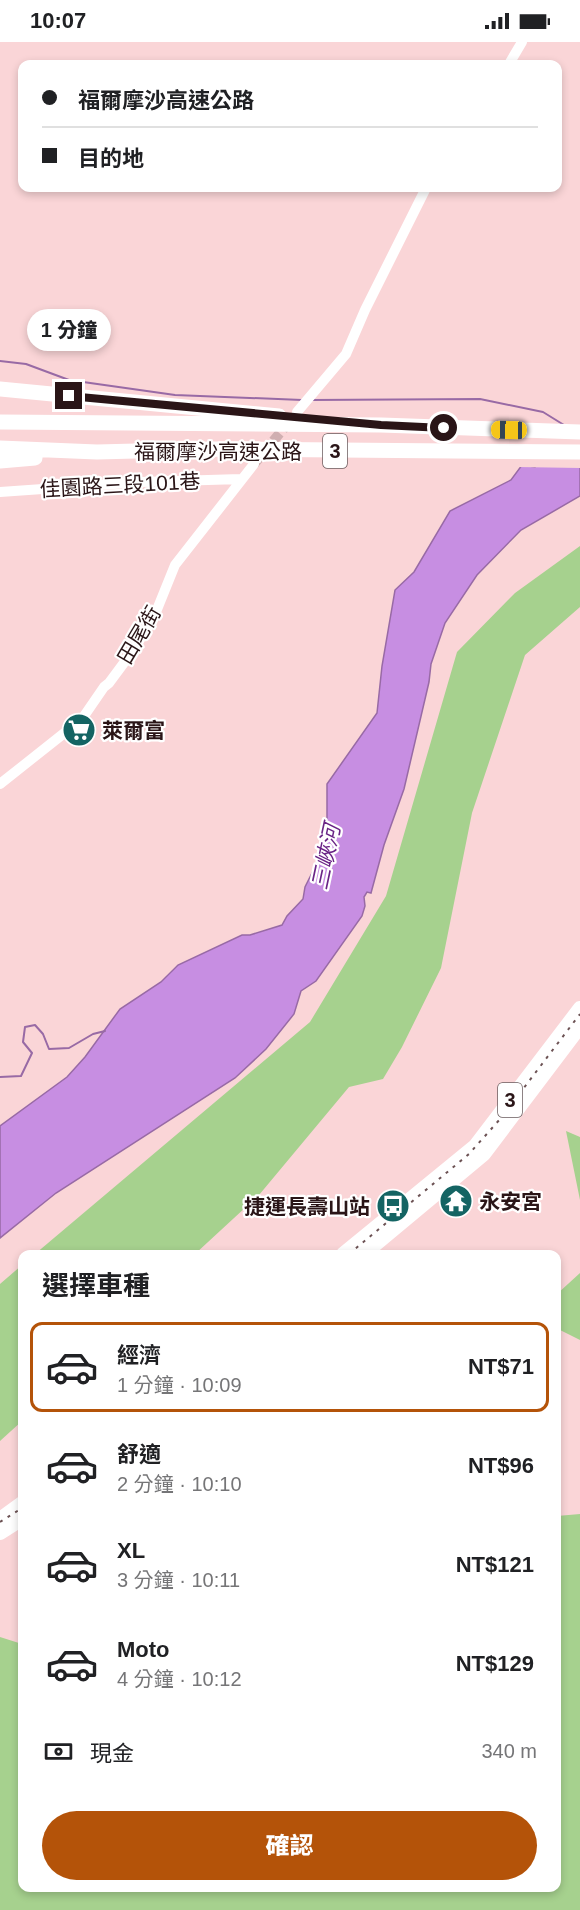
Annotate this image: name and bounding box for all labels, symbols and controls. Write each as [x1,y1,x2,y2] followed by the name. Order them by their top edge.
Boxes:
[30,8,86,33] text: 10:07
[78,88,254,113] text: 福爾摩沙高速公路
[78,146,144,171] text: 目的地
[27,309,111,351] callout: 1 分鐘
[41,319,97,341] text: 1 分鐘
[55,382,82,409] route end
[430,414,457,441] route start
[491,421,527,439] car
[323,434,347,468] road number: 3
[134,440,302,463] street label: 福爾摩沙高速公路
[39,469,201,501] street label: 佳園路三段101巷
[113,602,165,668] street label: 田尾街
[61,712,97,748] supermarket icon: 萊爾富
[102,719,165,742] place label: 萊爾富
[307,818,346,892] water label: 三峽河
[498,1083,522,1117] road number: 3
[438,1183,474,1219] temple icon: 永安宮
[375,1188,411,1224] bus stop icon: 捷運長壽山站
[479,1190,542,1213] place label: 永安宮
[244,1195,370,1218] place label: 捷運長壽山站
[42,1271,150,1301] text: 選擇車種
[45,1340,99,1394] icon: car
[117,1343,161,1368] text: 經濟
[468,1354,534,1379] text: NT$71
[117,1374,242,1396] text: 1 分鐘 · 10:09
[45,1439,99,1493] icon: car
[117,1442,161,1467] text: 舒適
[468,1453,534,1478] text: NT$96
[117,1473,242,1495] text: 2 分鐘 · 10:10
[45,1538,99,1592] icon: car
[117,1538,145,1563] text: XL
[456,1552,534,1577] text: NT$121
[117,1569,240,1591] text: 3 分鐘 · 10:11
[45,1637,99,1691] icon: car
[117,1637,170,1662] text: Moto
[456,1651,534,1676] text: NT$129
[117,1668,242,1690] text: 4 分鐘 · 10:12
[42,1735,75,1768] icon: cash
[481,1740,537,1762] text: 340 m
[90,1741,134,1766] text: 現金
[42,1811,537,1880] button: 確認

